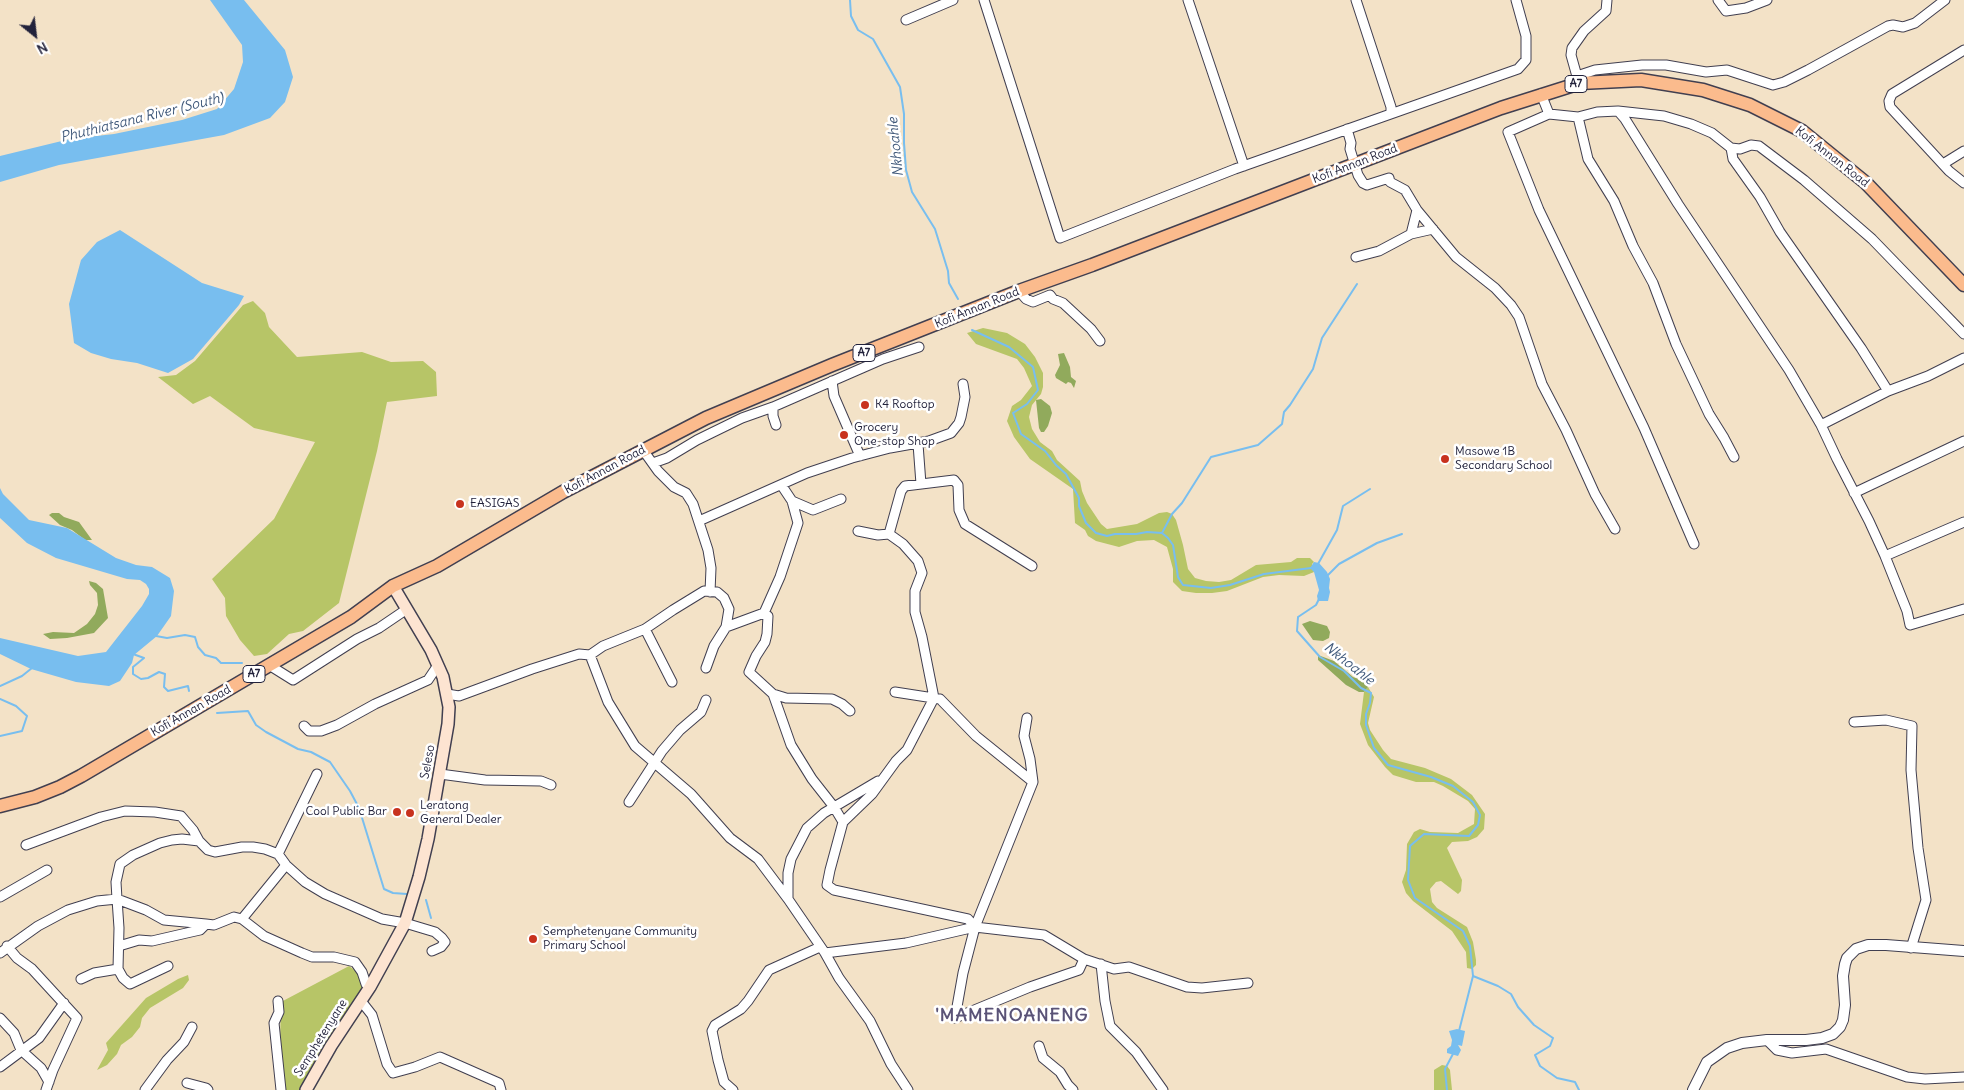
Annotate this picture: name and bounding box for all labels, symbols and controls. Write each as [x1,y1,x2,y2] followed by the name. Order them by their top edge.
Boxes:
[10,10,60,60] north arrow
[34,38,51,58] text: N
[1565,76,1587,92] road number: A7
[59,90,225,146] water label: Phuthiatsana River (South)
[885,117,907,177] water label: Nkhoahle
[1792,124,1872,190] street label: Kofi Annan Road
[1310,141,1400,187] street label: Kofi Annan Road
[933,285,1021,331] street label: Kofi Annan Road
[853,344,875,362] road number: A7
[875,398,935,412] place label: K4 Rooftop
[859,399,871,411] marker: K4 Rooftop
[854,421,935,449] place label: Grocery One-stop Shop
[838,429,850,441] marker: Grocery One-stop Shop
[562,443,648,497] street label: Kofi Annan Road
[1455,445,1552,473] place label: Masowe 1B Secondary School
[1439,453,1451,465] marker: Masowe 1B Secondary School
[470,497,519,511] place label: EASIGAS
[454,498,466,510] marker: EASIGAS
[1320,639,1378,689] water label: Nkhoahle
[243,666,265,682] road number: A7
[149,682,233,740] street label: Kofi Annan Road
[418,744,438,780] street label: Seleso
[420,799,502,827] place label: Leratong General Dealer
[305,805,387,819] place label: Cool Public Bar
[391,806,403,818] marker: Cool Public Bar
[404,807,416,819] marker: Leratong General Dealer
[543,925,697,953] place label: Semphetenyane Community Primary School
[527,933,539,945] marker: Semphetenyane Community Primary School
[292,997,350,1079] street label: Semphetenyane
[934,1005,1090,1027] district label: 'MAMENOANENG

